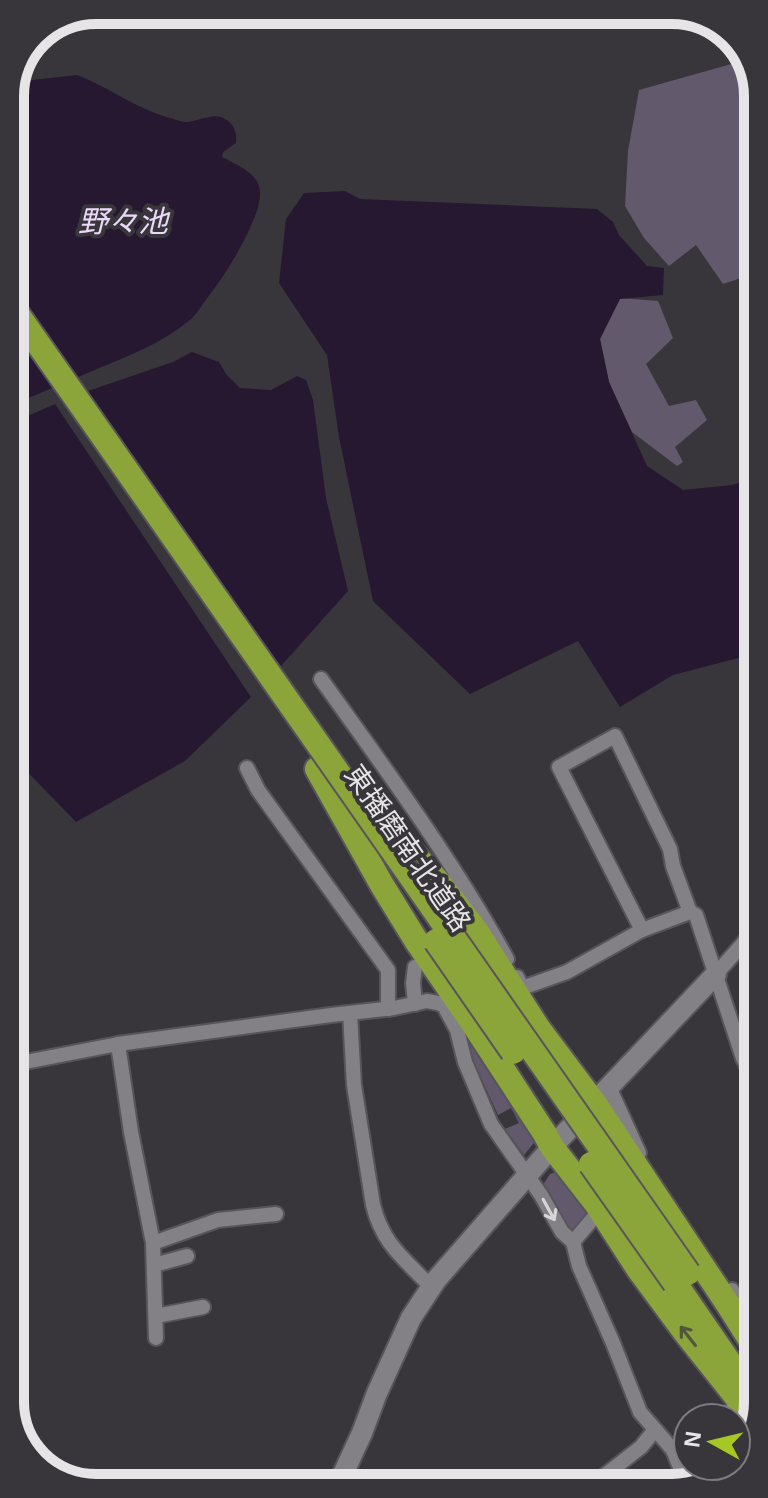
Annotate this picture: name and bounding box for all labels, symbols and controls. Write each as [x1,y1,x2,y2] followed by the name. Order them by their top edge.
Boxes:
[78,205,171,238] water label: 野々池
[339,759,477,937] street label: 東播磨南北道路
[541,1198,557,1221] one-way arrow
[679,1326,696,1347] one-way arrow
[672,1402,752,1482] north arrow
[679,1430,706,1449] text: N

